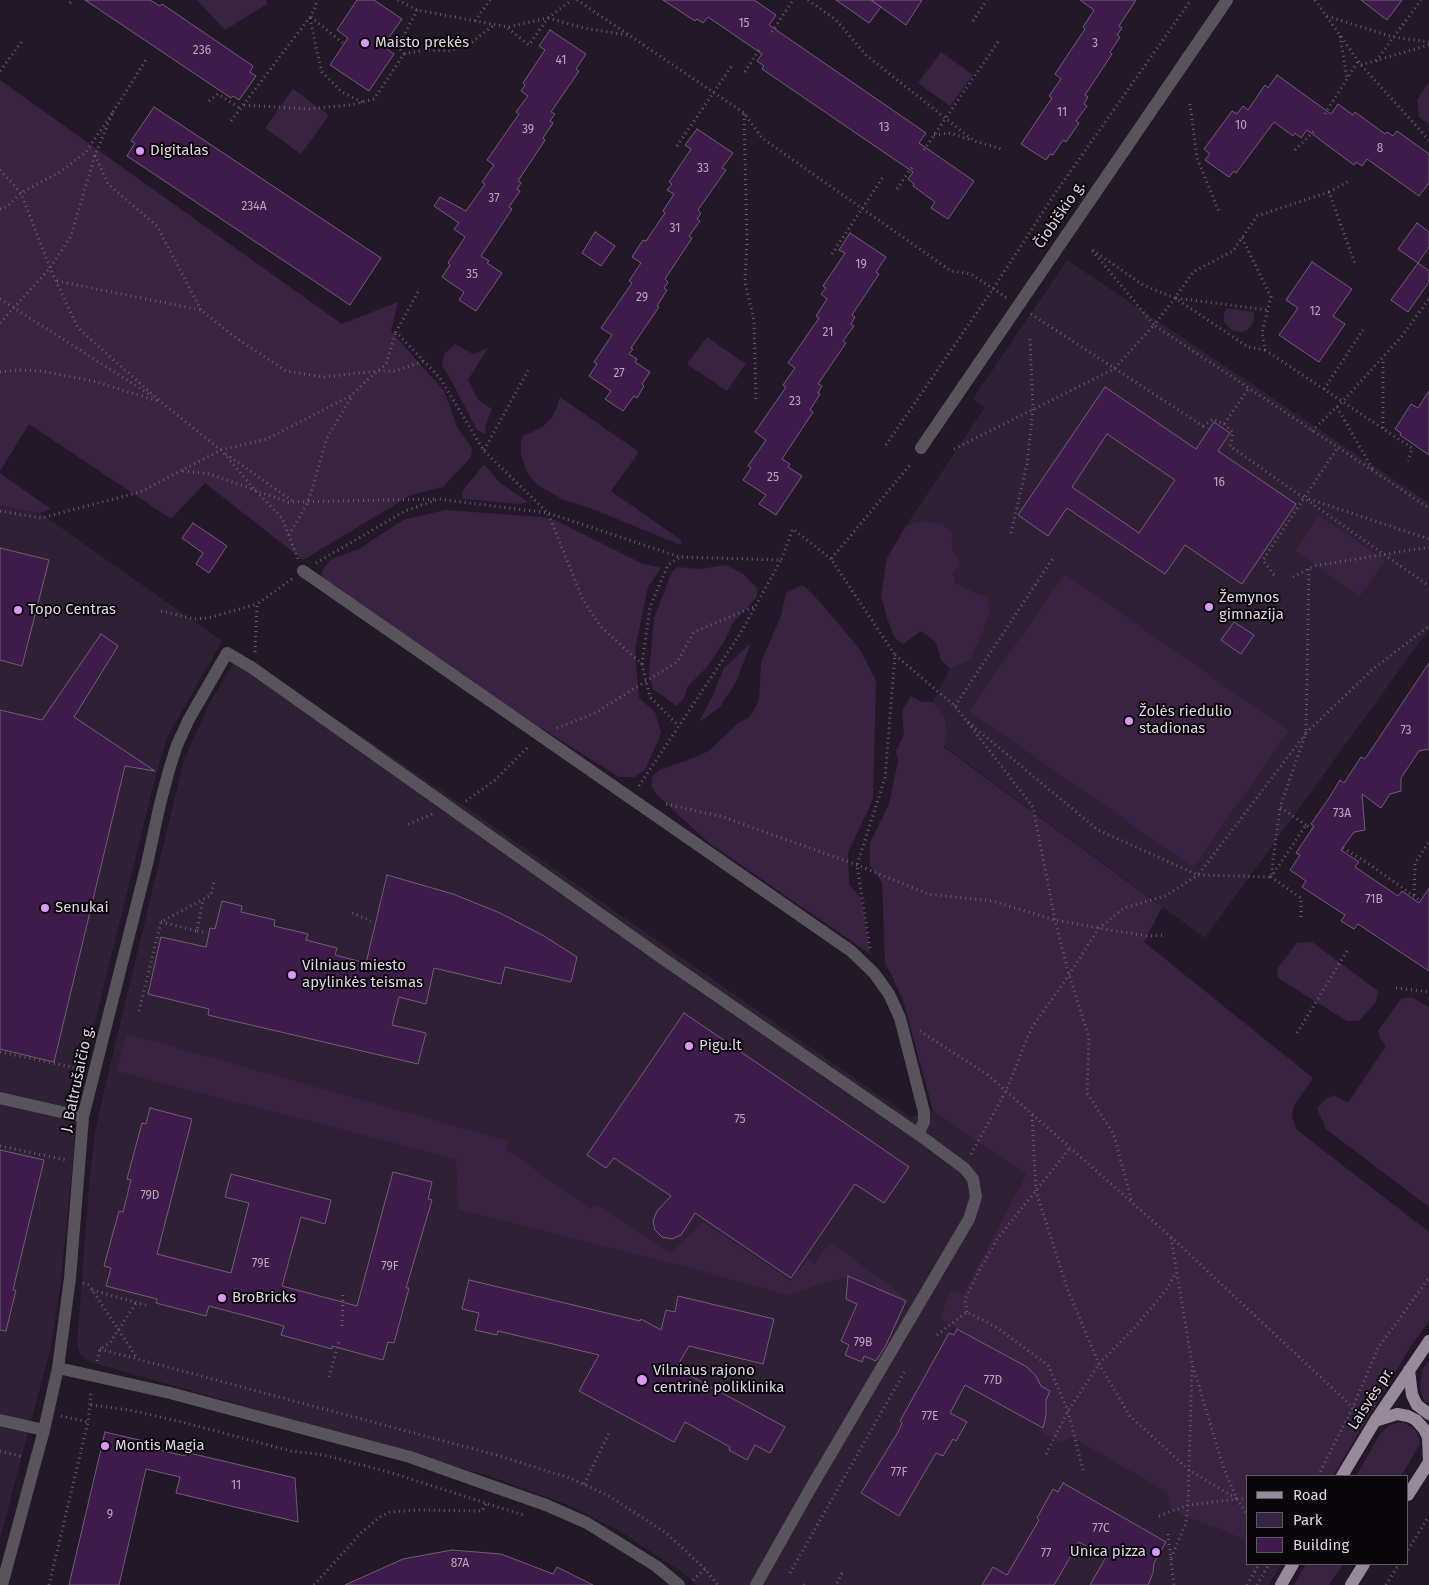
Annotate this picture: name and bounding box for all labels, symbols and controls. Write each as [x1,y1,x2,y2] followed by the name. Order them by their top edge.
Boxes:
[738,17,750,31] house number: 15
[375,34,469,52] place label: Maisto prekės
[359,37,371,49] marker: Maisto prekės
[1092,37,1098,51] house number: 3
[193,44,211,58] house number: 236
[556,54,566,68] house number: 41
[1057,106,1067,120] house number: 11
[1235,119,1247,133] house number: 10
[878,121,890,135] house number: 13
[522,123,534,137] house number: 39
[150,142,209,160] place label: Digitalas
[1377,142,1383,156] house number: 8
[134,145,146,157] marker: Digitalas
[697,162,709,176] house number: 33
[1031,178,1089,252] street label: Čiobiškio g.
[488,192,500,206] house number: 37
[241,200,267,214] house number: 234A
[670,222,680,236] house number: 31
[855,258,867,272] house number: 19
[466,268,478,282] house number: 35
[636,291,648,305] house number: 29
[1309,305,1321,319] house number: 12
[823,326,833,340] house number: 21
[613,367,625,381] house number: 27
[789,395,801,409] house number: 23
[767,471,779,485] house number: 25
[1213,476,1225,490] house number: 16
[1219,589,1284,624] place label: Žemynos gimnazija
[28,601,116,619] place label: Topo Centras
[1203,601,1215,613] marker: Žemynos gimnazija
[12,604,24,616] marker: Topo Centras
[1139,703,1232,738] place label: Žolės riedulio stadionas
[1123,715,1135,727] marker: Žolės riedulio stadionas
[1400,724,1412,738] house number: 73
[1333,807,1351,821] house number: 73A
[1365,893,1383,907] house number: 71B
[55,899,109,917] place label: Senukai
[39,902,51,914] marker: Senukai
[302,957,423,992] place label: Vilniaus miesto apylinkės teismas
[286,969,298,981] marker: Vilniaus miesto apylinkės teismas
[58,1024,98,1134] street label: J. Baltrušaičio g.
[699,1037,742,1055] place label: Pigu.lt
[683,1040,695,1052] marker: Pigu.lt
[734,1113,746,1127] house number: 75
[140,1189,160,1203] house number: 79D
[252,1257,270,1271] house number: 79E
[381,1260,399,1274] house number: 79F
[232,1289,296,1307] place label: BroBricks
[216,1292,228,1304] marker: BroBricks
[854,1336,872,1350] house number: 79B
[653,1362,784,1397] place label: Vilniaus rajono centrinė poliklinika
[1344,1365,1398,1433] street label: Laisvės pr.
[635,1373,649,1387] marker: Vilniaus rajono centrinė poliklinika
[984,1374,1002,1388] house number: 77D
[921,1410,939,1424] house number: 77E
[115,1437,205,1455] place label: Montis Magia
[99,1440,111,1452] marker: Montis Magia
[891,1466,907,1480] house number: 77F
[1246,1475,1409,1565] legend
[231,1479,241,1493] house number: 11
[1293,1486,1328,1504] text: Road
[107,1508,113,1522] house number: 9
[1293,1511,1323,1529] text: Park
[1092,1522,1110,1536] house number: 77C
[1293,1536,1349,1554] text: Building
[1070,1543,1146,1561] place label: Unica pizza
[1150,1546,1162,1558] marker: Unica pizza
[1041,1547,1051,1561] house number: 77
[451,1557,469,1571] house number: 87A

